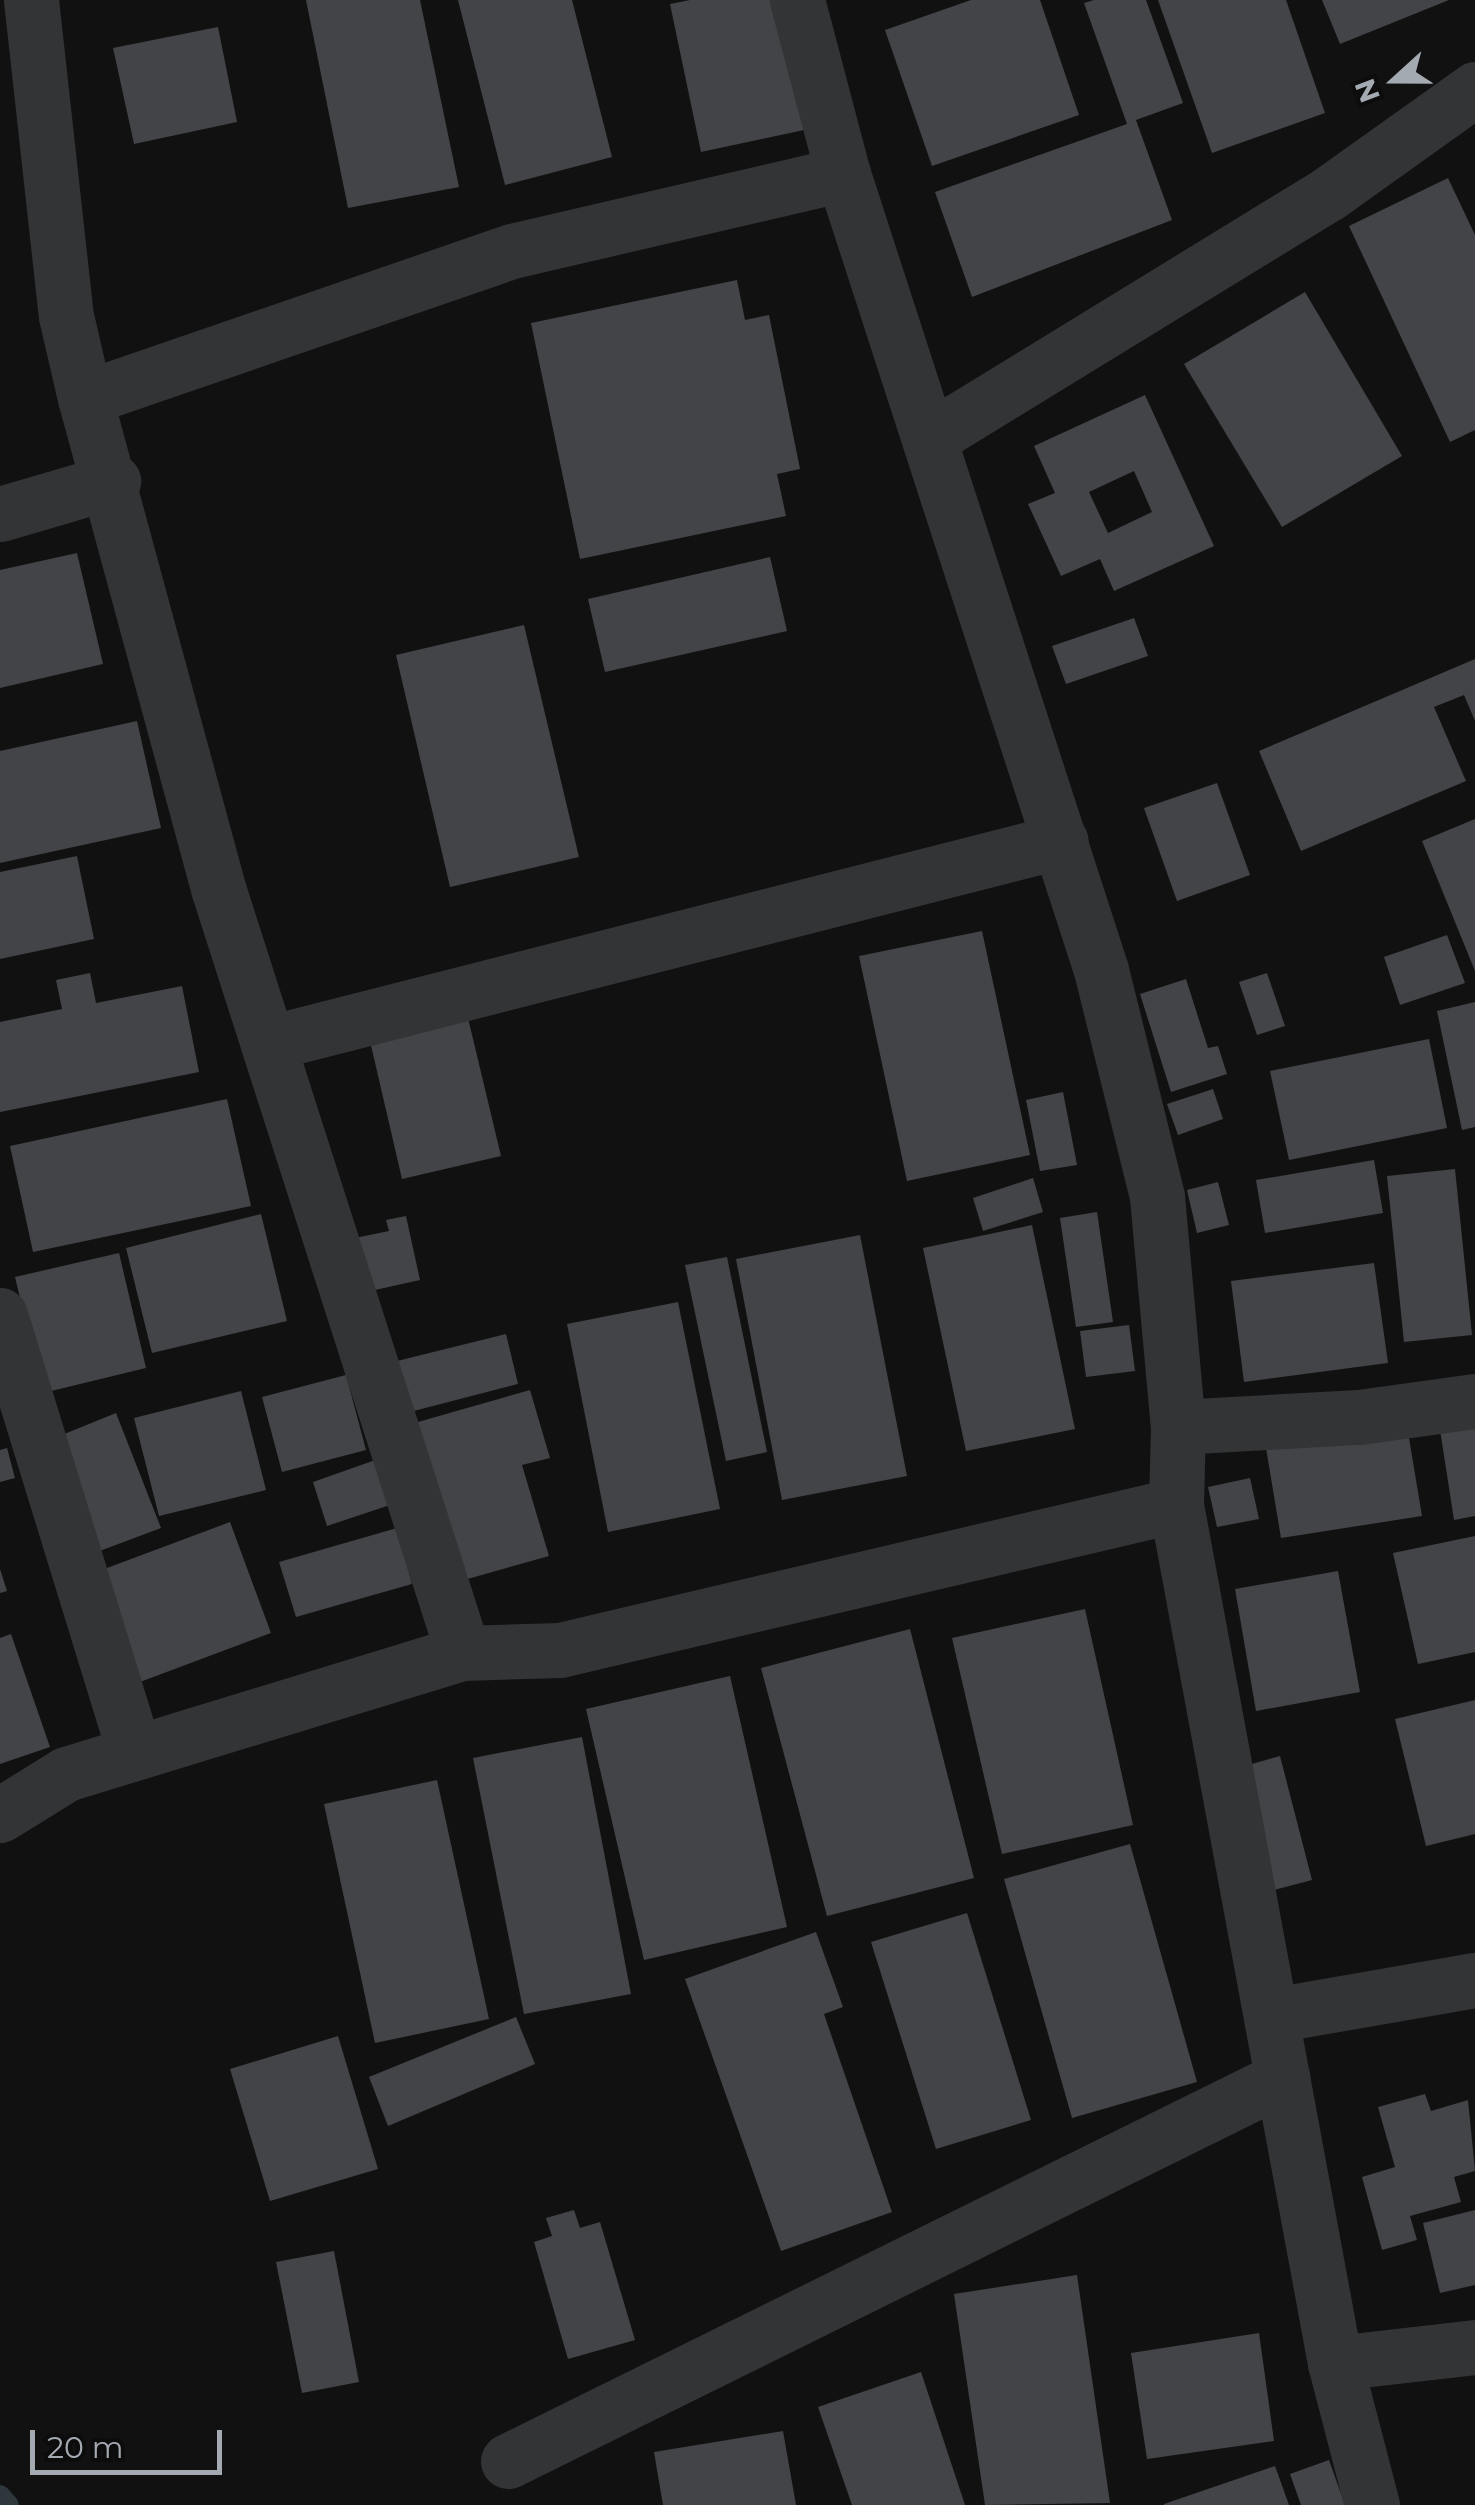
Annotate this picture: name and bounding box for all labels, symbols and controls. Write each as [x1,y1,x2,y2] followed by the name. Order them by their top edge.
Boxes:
[1345,30,1445,130] north arrow
[1347,74,1387,107] text: N
[35,2410,228,2472] scale bar
[47,2429,124,2466] text: 20 m

